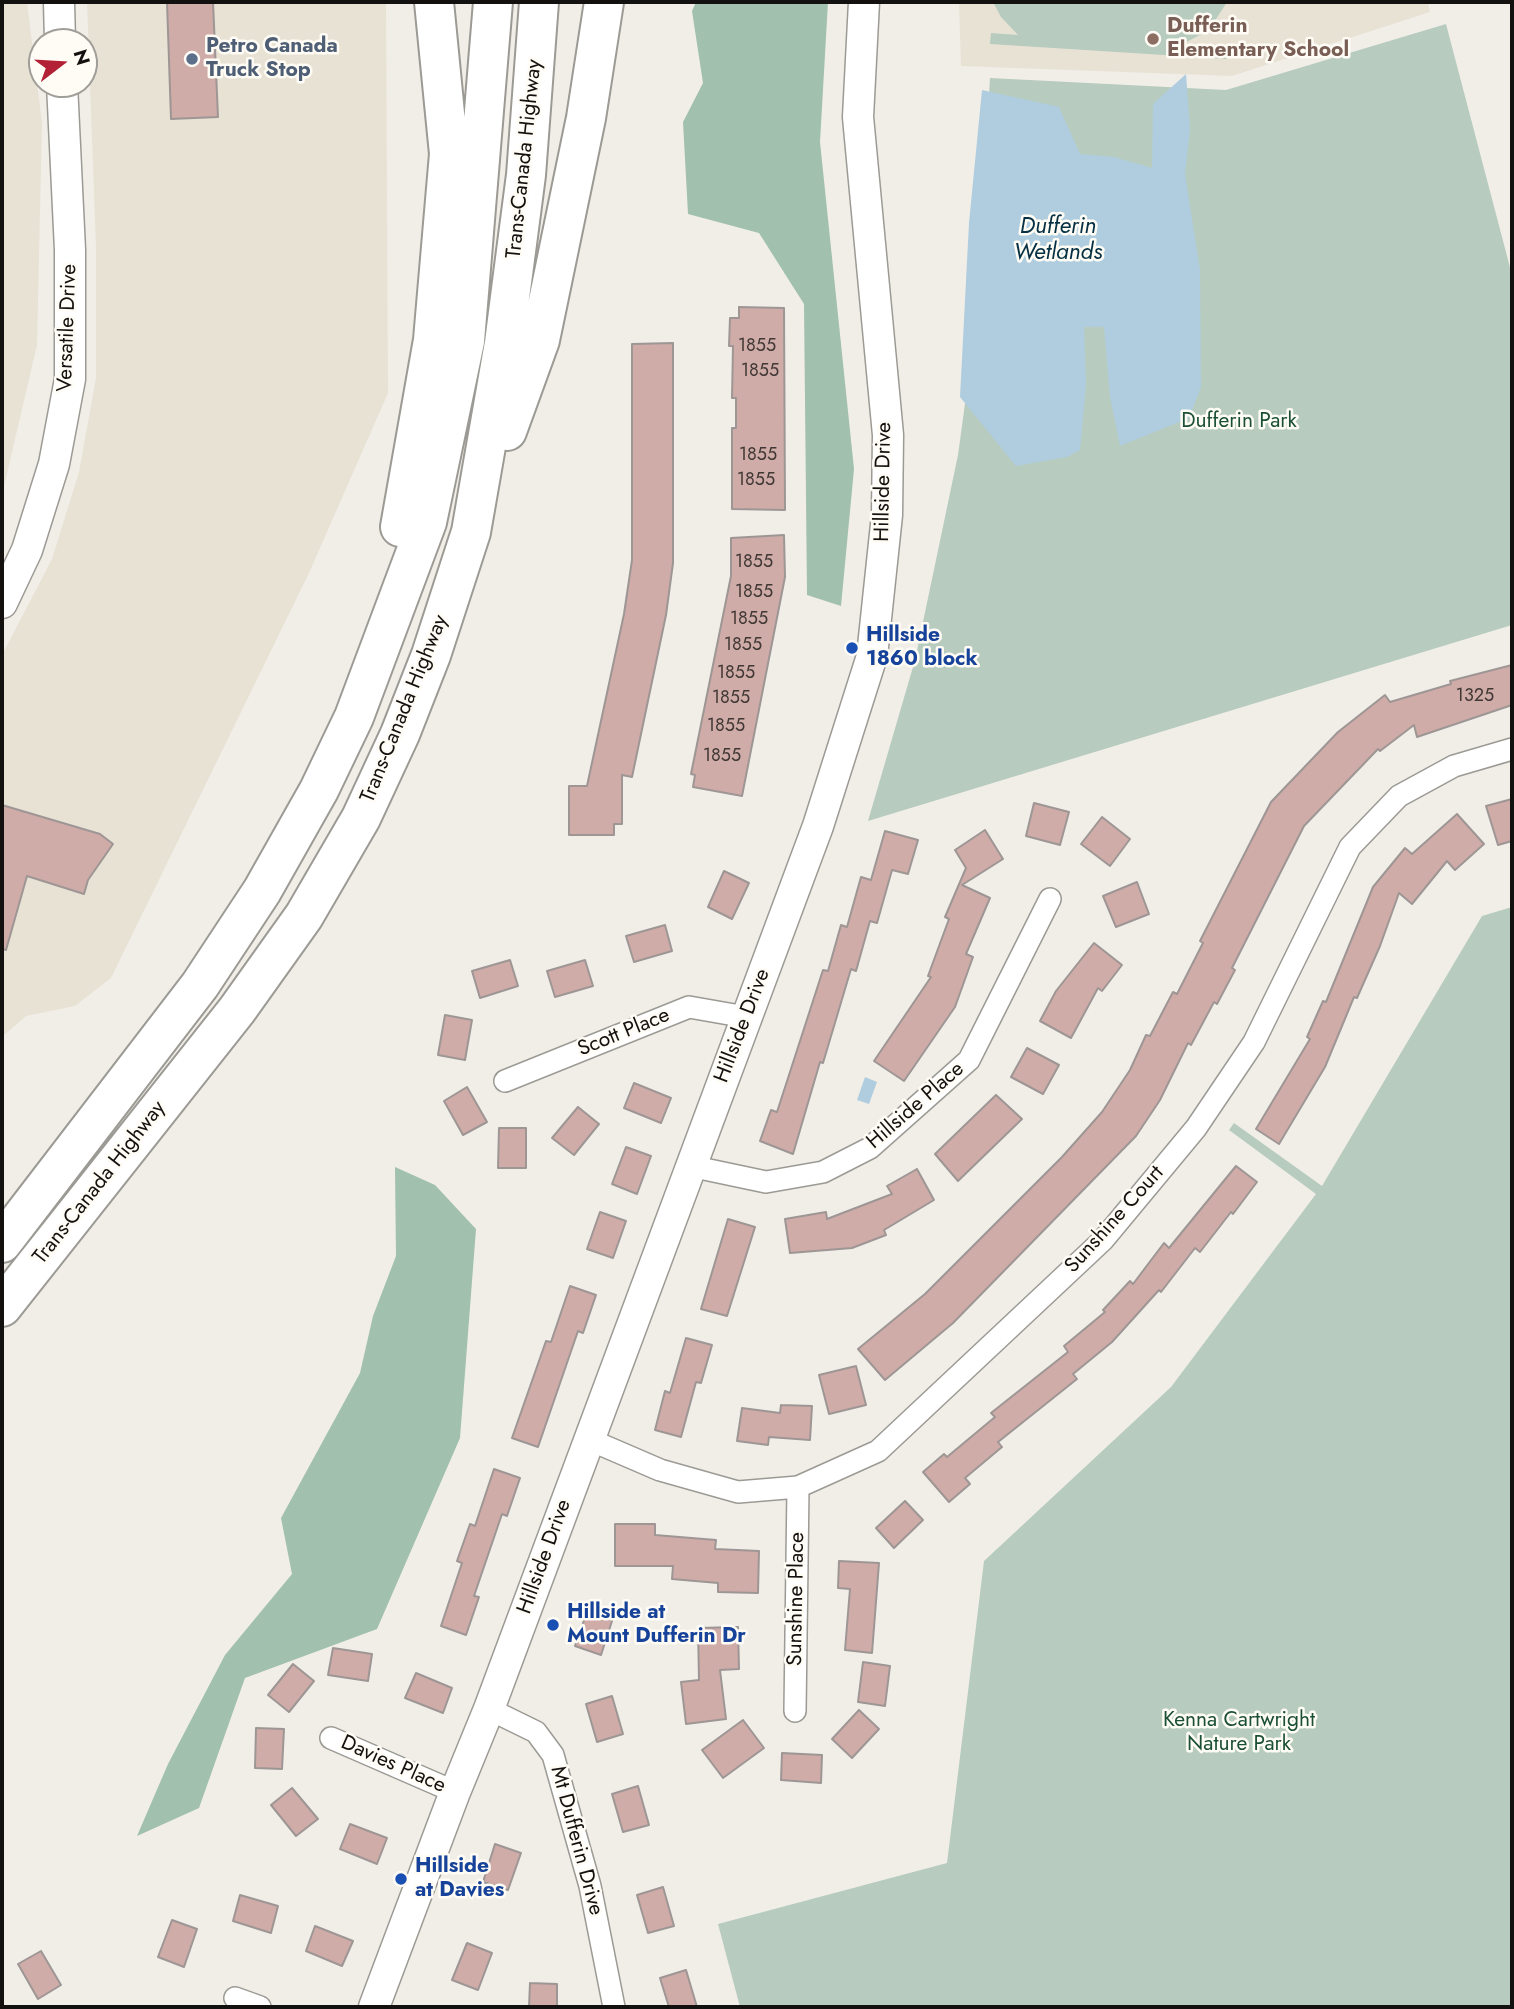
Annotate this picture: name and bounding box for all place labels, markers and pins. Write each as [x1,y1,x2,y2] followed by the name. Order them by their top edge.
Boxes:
[1167,14,1349,64] place label: Dufferin Elementary School
[1145,31,1161,47] marker: Dufferin Elementary School
[206,34,338,84] place label: Petro Canada Truck Stop
[184,51,200,67] marker: Petro Canada Truck Stop
[866,623,978,673] place label: Hillside 1860 block
[844,640,860,656] marker: Hillside 1860 block
[567,1600,746,1650] place label: Hillside at Mount Dufferin Dr
[545,1617,561,1633] marker: Hillside at Mount Dufferin Dr
[415,1854,504,1904] place label: Hillside at Davies
[393,1871,409,1887] marker: Hillside at Davies

